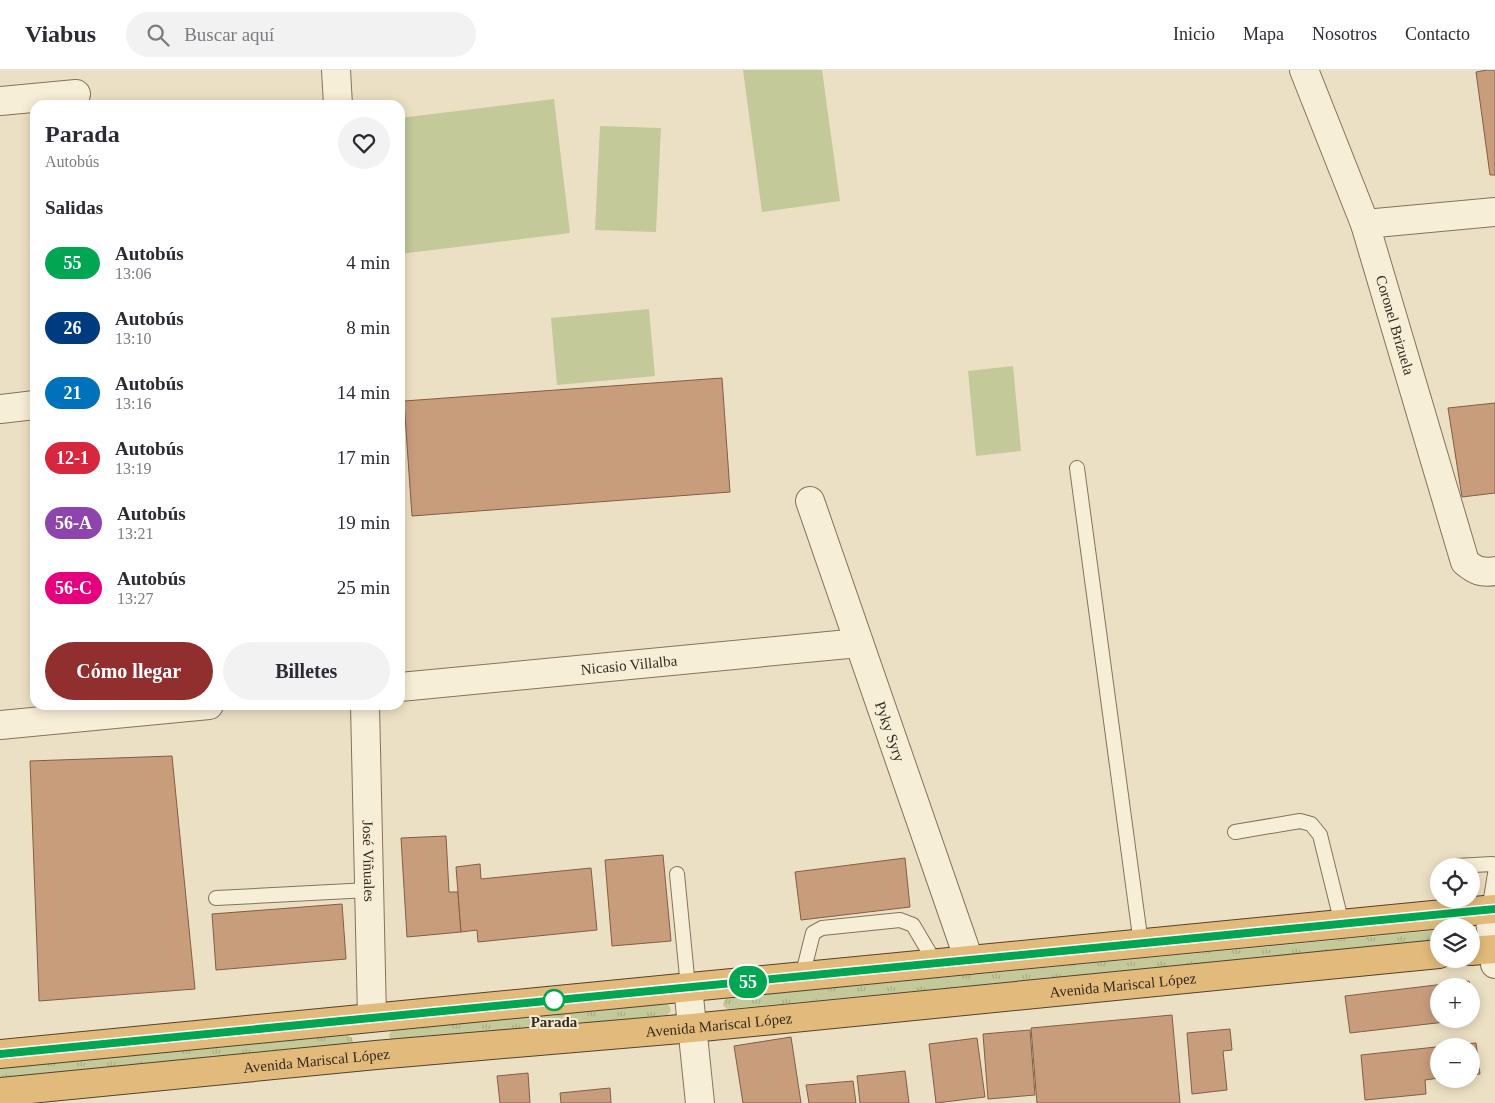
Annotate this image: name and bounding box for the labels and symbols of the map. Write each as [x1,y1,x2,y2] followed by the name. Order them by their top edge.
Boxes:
[1373,273,1417,377] street label: Coronel Brizuela
[580,652,678,678] street label: Nicasio Villalba
[872,699,908,764] street label: Pyky Syry
[360,820,377,902] street label: José Viñuales
[726,966,770,998] line badge: 55
[1049,970,1197,1001] street label: Avenida Mariscal López
[543,989,565,1011] marker: Parada
[645,1010,793,1040] street label: Avenida Mariscal López
[531,1014,578,1030] place label: Parada
[242,1046,391,1076] street label: Avenida Mariscal López

